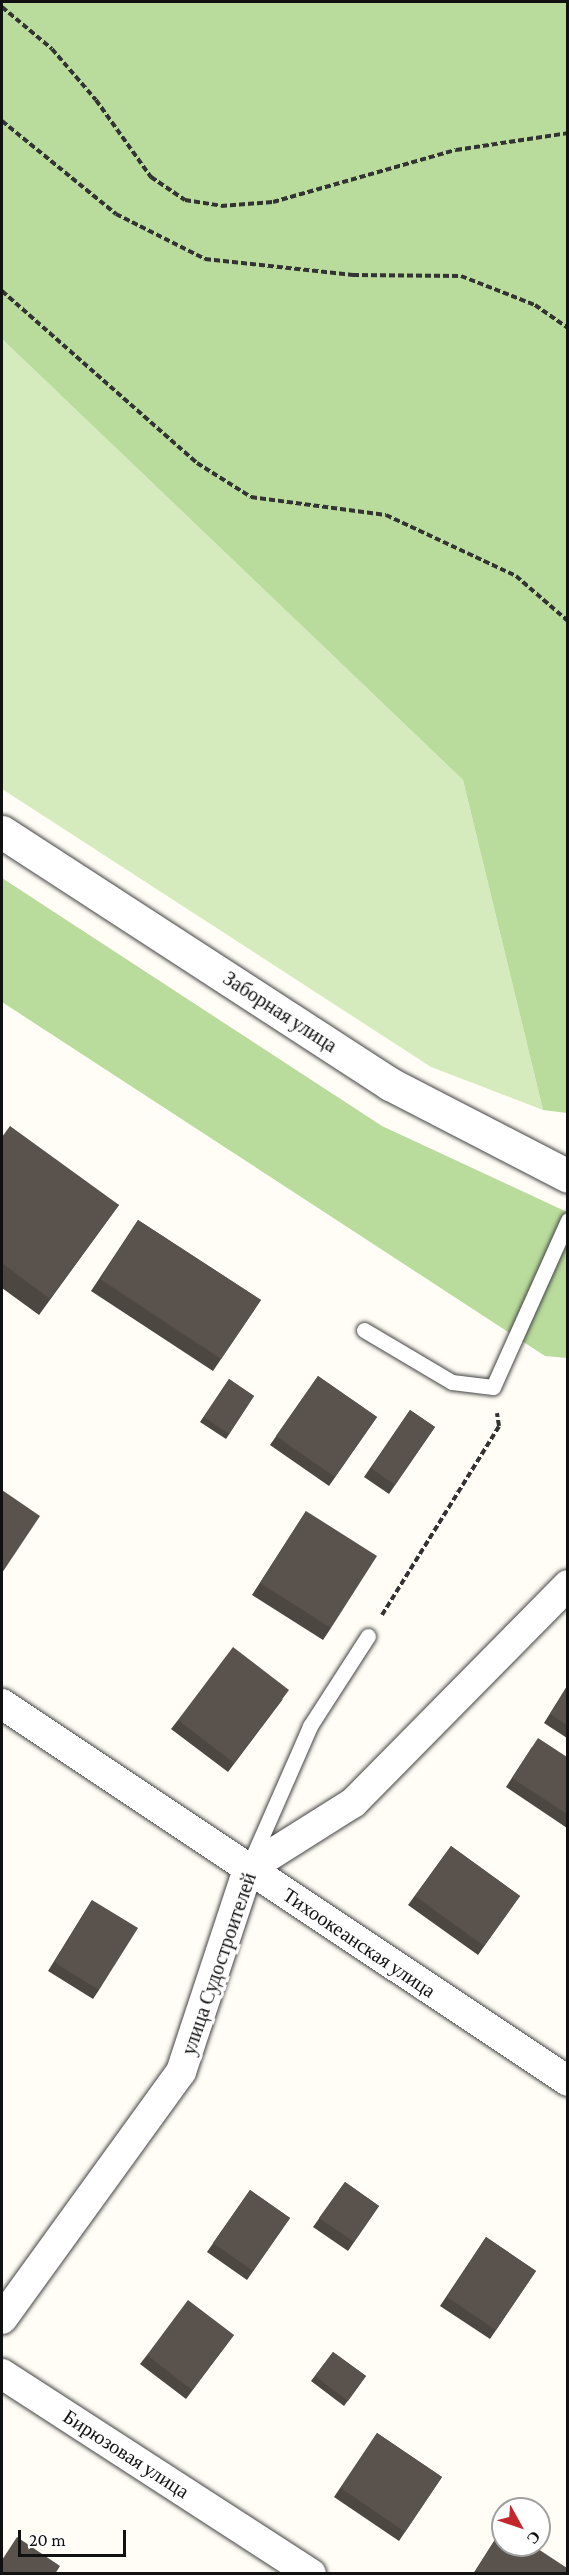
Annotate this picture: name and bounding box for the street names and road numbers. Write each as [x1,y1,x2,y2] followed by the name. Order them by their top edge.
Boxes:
[219,966,341,1058] street label: Заборная улица
[177,1870,261,2058] street label: улица Судостроителей
[278,1883,440,2003] street label: Тихоокеанская улица
[59,2404,193,2504] street label: Бирюзовая улица

